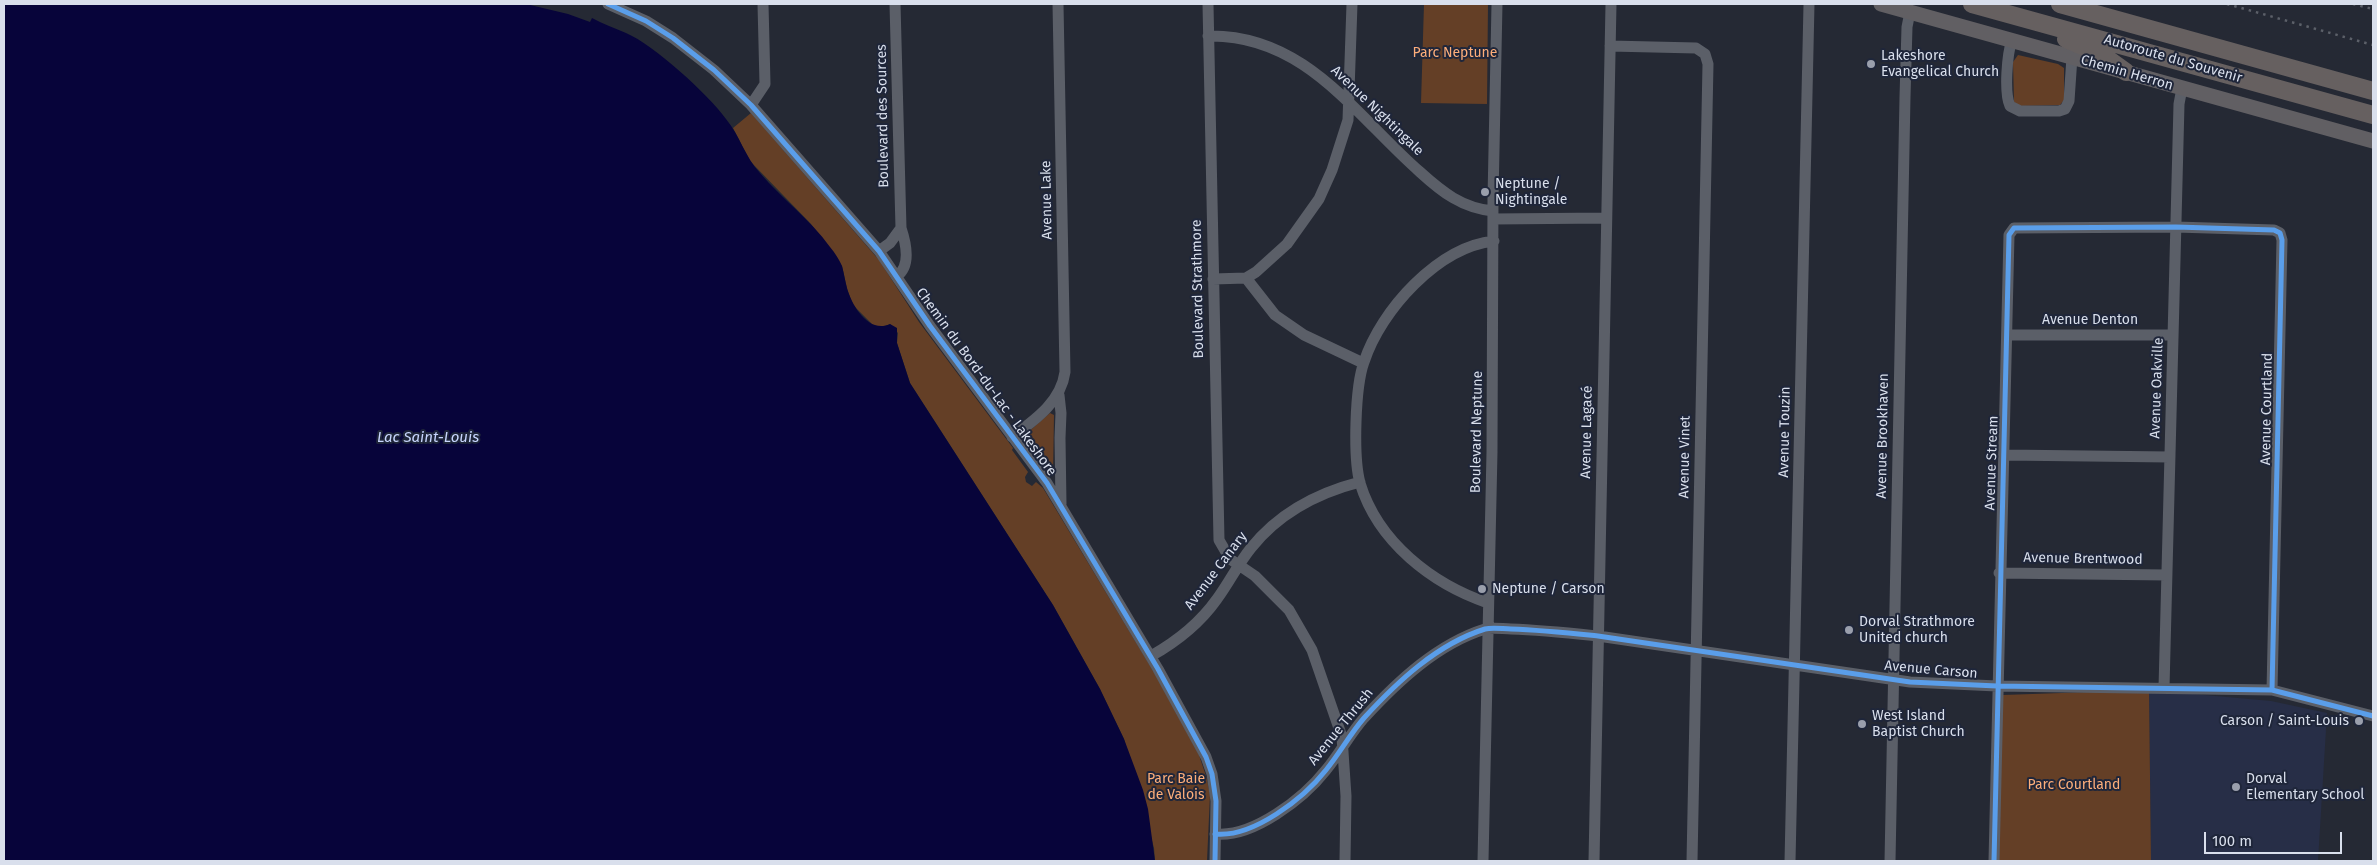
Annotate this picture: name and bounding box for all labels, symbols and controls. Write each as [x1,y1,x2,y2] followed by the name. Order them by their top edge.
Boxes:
[2102,31,2244,87] street label: Autoroute du Souvenir
[873,44,893,188] street label: Boulevard des Sources
[1413,45,1497,61] park label: Parc Neptune
[1881,48,1999,80] place label: Lakeshore Evangelical Church
[2079,52,2175,94] street label: Chemin Herron
[1865,58,1877,70] marker: Lakeshore Evangelical Church
[1327,62,1427,160] street label: Avenue Nightingale
[1038,160,1056,240] street label: Avenue Lake
[1495,176,1567,208] place label: Neptune / Nightingale
[1479,186,1491,198] marker: Neptune / Nightingale
[1188,219,1208,359] street label: Boulevard Strathmore
[912,285,1060,479] street label: Chemin du Bord-du-Lac - Lakeshore
[2042,312,2138,328] street label: Avenue Denton
[2147,337,2167,439] street label: Avenue Oakville
[2258,353,2276,465] street label: Avenue Courtland
[1468,371,1486,493] street label: Boulevard Neptune
[1874,373,1892,499] street label: Avenue Brookhaven
[1578,385,1596,479] street label: Avenue Lagacé
[1776,386,1794,478] street label: Avenue Touzin
[1676,415,1694,499] street label: Avenue Vinet
[1982,415,2002,511] street label: Avenue Stream
[377,429,479,447] water label: Lac Saint-Louis
[1181,529,1251,613] street label: Avenue Canary
[2023,550,2143,568] street label: Avenue Brentwood
[1492,581,1605,597] place label: Neptune / Carson
[1476,583,1488,595] marker: Neptune / Carson
[1859,614,1975,646] place label: Dorval Strathmore United church
[1843,624,1855,636] marker: Dorval Strathmore United church
[1884,658,1978,682] street label: Avenue Carson
[1305,685,1377,769] street label: Avenue Thrush
[1872,708,1965,740] place label: West Island Baptist Church
[2220,713,2349,729] place label: Carson / Saint-Louis
[2353,715,2365,727] marker: Carson / Saint-Louis
[1856,718,1868,730] marker: West Island Baptist Church
[1147,771,1205,804] park label: Parc Baie de Valois
[2246,771,2364,804] place label: Dorval Elementary School
[2028,777,2120,793] park label: Parc Courtland
[2230,781,2242,793] marker: Dorval Elementary School
[2207,822,2344,854] scale bar
[2212,832,2252,850] text: 100 m

